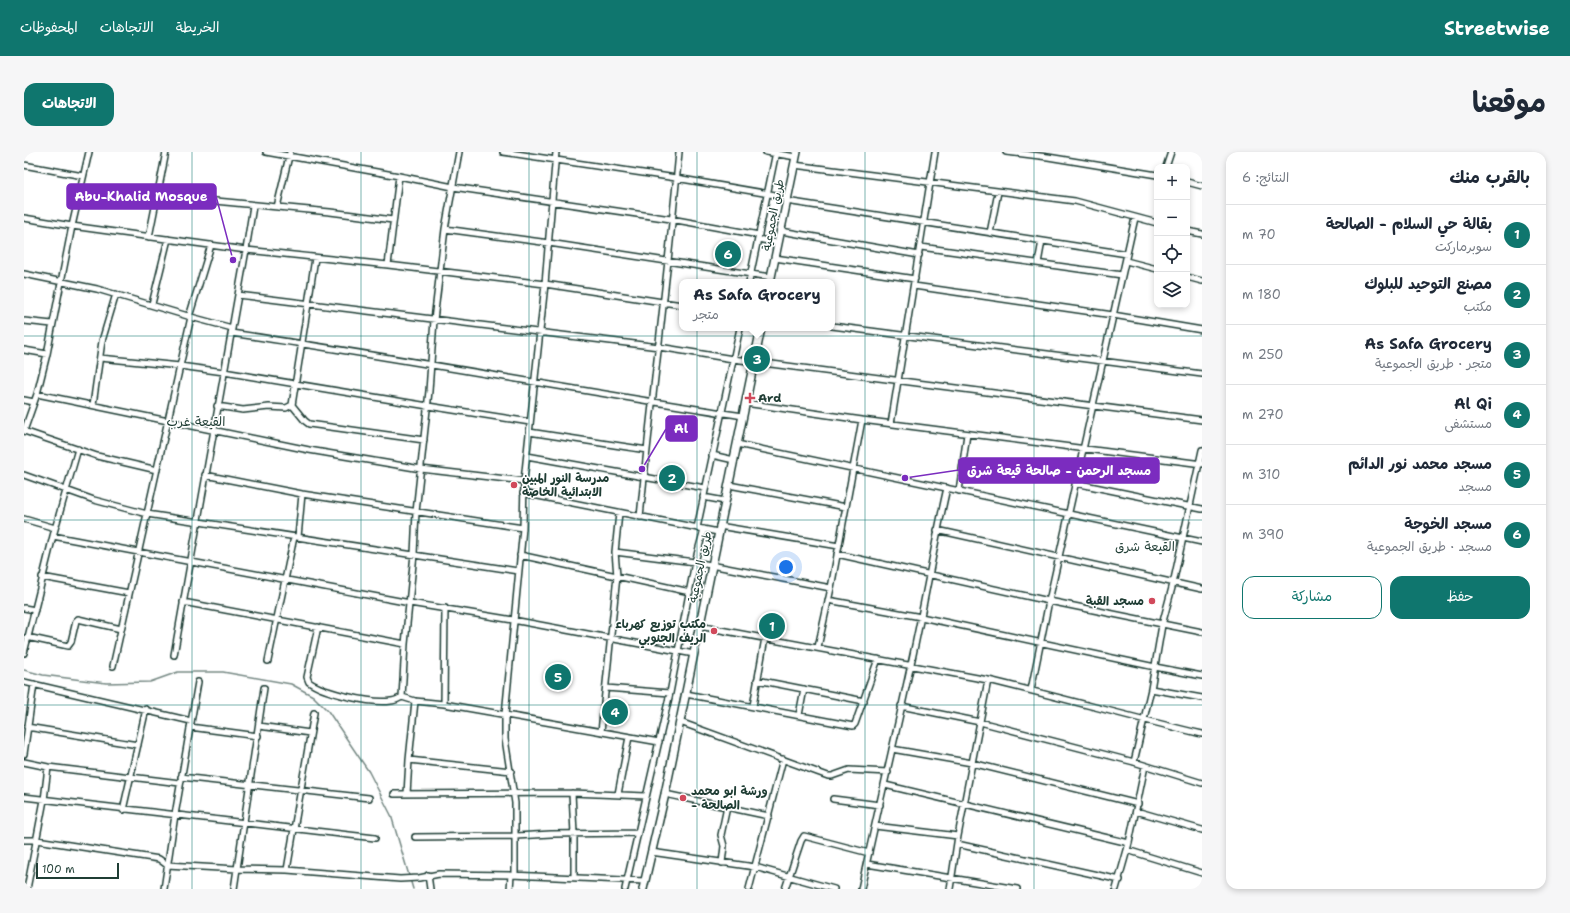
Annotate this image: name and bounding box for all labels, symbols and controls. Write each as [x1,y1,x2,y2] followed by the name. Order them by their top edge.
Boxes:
[1444,16,1550,41] text: Streetwise
[20,18,78,36] text: المحفوظات
[100,18,154,36] text: الاتجاهات
[176,18,219,36] text: الخريطة
[24,83,114,126] button: الاتجاهات
[1472,83,1546,121] text: موقعنا
[1154,164,1190,308] map controls
[1154,164,1190,200] button: +
[1450,166,1530,188] text: بالقرب منك
[1242,169,1289,186] text: النتائج: 6
[758,178,788,252] street label: طريق الجموعية
[67,184,216,209] callout: Abu-Khalid Mosque
[74,188,208,205] text: Abu-Khalid Mosque
[1154,200,1190,236] button: −
[1326,214,1492,234] text: بقالة حي السلام - الصالحة
[1242,226,1276,243] text: 70 m
[1514,226,1520,243] text: 1
[1154,236,1190,272] button: locate
[1435,238,1492,255] text: سوبرماركت
[715,239,741,269] pin: 6
[1154,272,1190,308] button: layers
[1365,274,1492,294] text: مصنع التوحيد للبلوك
[679,279,835,331] popup
[693,285,821,305] text: As Safa Grocery
[1242,286,1281,303] text: 180 m
[1512,286,1522,303] text: 2
[1464,298,1492,315] text: مكتب
[693,306,719,323] text: متجر
[1365,334,1492,354] text: As Safa Grocery
[744,344,770,374] pin: 3
[1242,346,1283,363] text: 250 m
[1512,346,1522,363] text: 3
[1375,355,1492,372] text: متجر · طريق الجموعية
[758,390,782,406] place label: Ard
[745,393,755,403] marker: Ard
[1454,394,1492,414] text: Al Qi
[1242,406,1284,423] text: 270 m
[1512,406,1522,423] text: 4
[167,413,225,430] district label: القيعة غرب
[1444,415,1492,432] text: مستشفى
[666,416,697,441] callout: Al
[674,420,689,437] text: Al
[1348,454,1492,474] text: مسجد محمد نور الدائم
[959,458,1159,483] callout: مسجد الرحمن - صالحة قيعة شرق
[967,462,1151,479] text: مسجد الرحمن - صالحة قيعة شرق
[659,463,685,493] pin: 2
[1242,466,1280,483] text: 310 m
[1513,466,1521,483] text: 5
[522,470,609,500] place label: مدرسة النور المبين الابتدائية الخاصة
[1459,478,1492,495] text: مسجد
[509,480,519,490] marker: مدرسة النور المبين الابتدائية الخاصة
[1404,514,1492,534] text: مسجد الخوجة
[1242,526,1284,543] text: 390 m
[1512,526,1522,543] text: 6
[685,530,715,604] street label: طريق الجموعية
[1115,538,1175,555] district label: القيعة شرق
[1367,538,1492,555] text: مسجد · طريق الجموعية
[776,557,796,577] your location
[1242,576,1382,619] button: مشاركة
[1390,576,1530,619] button: حفظ
[1086,593,1144,609] place label: مسجد القبة
[1147,596,1157,606] marker: مسجد القبة
[759,611,785,641] pin: 1
[615,616,706,649] place label: مكتب توزيع كهرباء الريف الجنوبي
[709,626,719,636] marker: مكتب توزيع كهرباء الريف الجنوبي
[545,662,571,692] pin: 5
[602,697,628,727] pin: 4
[691,783,768,813] place label: ورشة ابو محمد - الصالحة
[678,793,688,803] marker: ورشة ابو محمد - الصالحة
[36,861,119,880] scale bar
[42,862,75,877] text: 100 m

